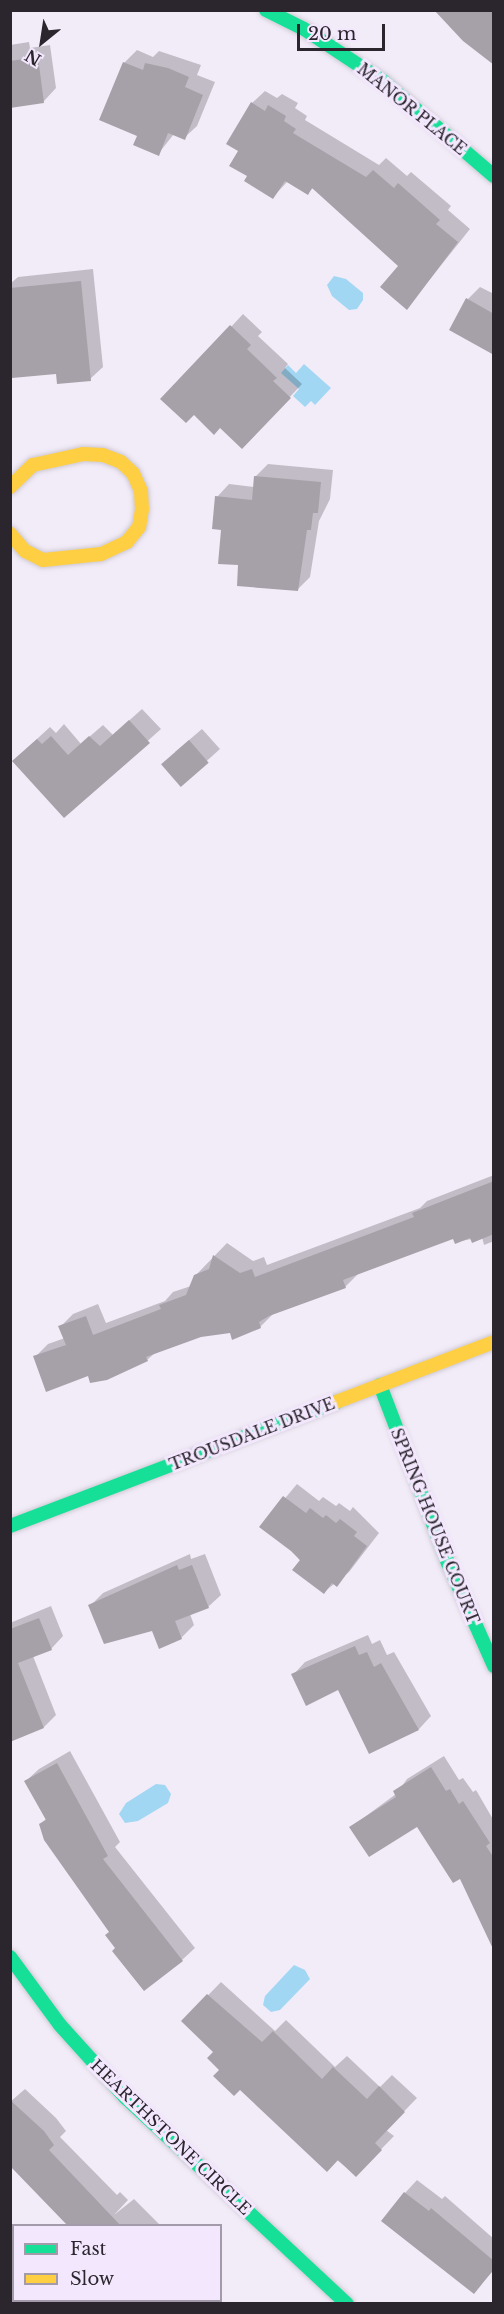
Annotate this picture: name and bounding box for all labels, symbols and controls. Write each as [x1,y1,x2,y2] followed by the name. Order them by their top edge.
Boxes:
[12,12,72,72] north arrow
[300,12,388,50] scale bar
[308,23,356,45] text: 20 m
[21,45,45,70] text: N
[353,59,471,159] street label: MANOR PLACE
[167,1394,337,1474] street label: TROUSDALE DRIVE
[387,1425,483,1627] street label: SPRING HOUSE COURT
[87,2055,255,2219] street label: HEARTHSTONE CIRCLE
[12,2224,222,2302] legend
[70,2238,106,2260] text: Fast
[70,2268,114,2290] text: Slow

